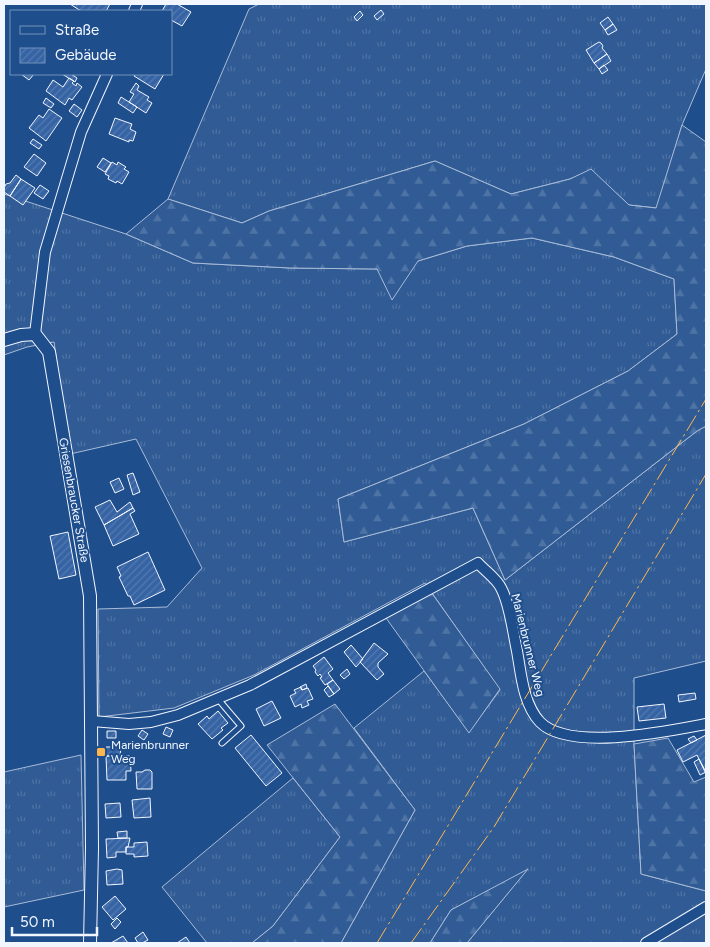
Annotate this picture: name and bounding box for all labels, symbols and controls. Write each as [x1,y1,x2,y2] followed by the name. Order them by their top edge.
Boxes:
[10,10,172,75] legend
[55,21,99,39] text: Straße
[55,46,116,64] text: Gebäude
[56,437,92,564] street label: Griesenbraucker Straße
[508,592,548,698] street label: Marienbrunner Weg
[111,738,189,766] place label: Marienbrunner Weg
[95,746,107,758] marker: Marienbrunner Weg
[12,904,98,936] scale bar
[20,913,55,931] text: 50 m

